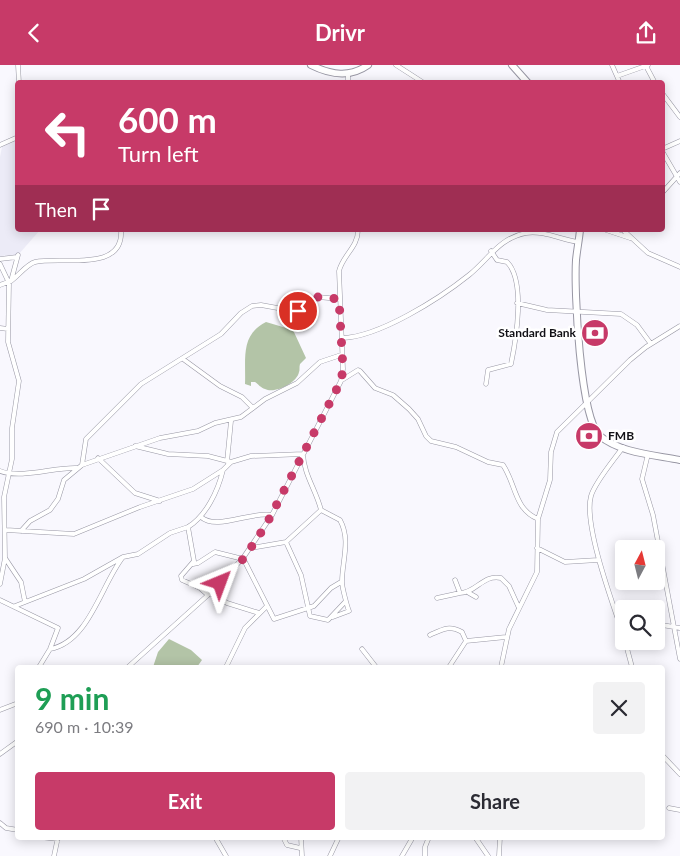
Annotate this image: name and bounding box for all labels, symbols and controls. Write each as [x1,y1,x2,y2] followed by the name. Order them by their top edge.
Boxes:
[20,19,48,47] icon: back
[315,19,365,46] text: Drivr
[632,19,660,47] icon: share
[118,98,217,140] text: 600 m
[35,100,100,165] icon: left
[118,140,199,167] text: Turn left
[87,195,115,223] icon: arrive
[35,198,77,221] text: Then
[277,290,319,332] pin
[284,297,312,325] icon: arrive
[580,318,610,348] bank icon: Standard Bank
[498,325,577,340] place label: Standard Bank
[574,421,604,451] bank icon: FMB
[608,428,634,443] place label: FMB
[615,540,665,590] north arrow
[615,540,665,650] map controls
[193,556,245,608] position arrow
[615,600,665,650] button: search
[35,680,109,716] text: 9 min
[593,682,645,734] button: close
[35,717,134,736] text: 690 m · 10:39
[35,772,335,830] button: Exit
[345,772,645,830] button: Share

